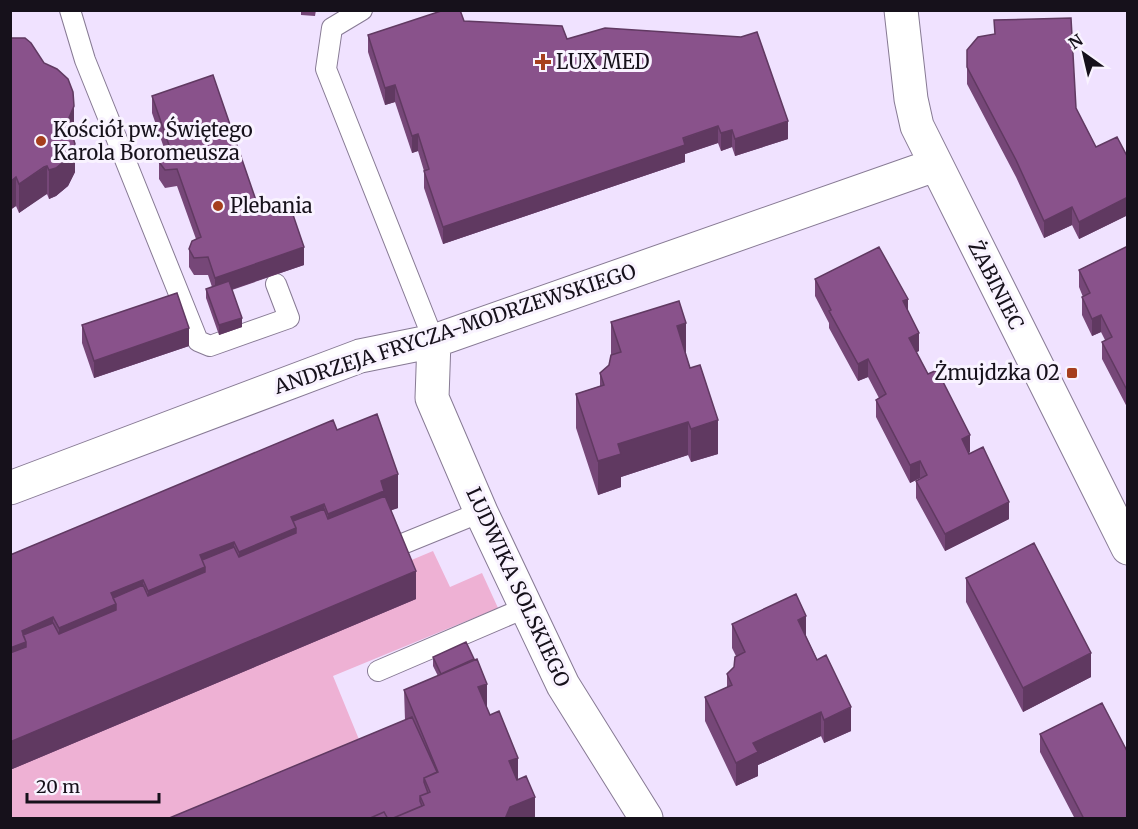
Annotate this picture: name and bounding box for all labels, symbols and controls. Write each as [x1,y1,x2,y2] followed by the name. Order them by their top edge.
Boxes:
[1054,24,1114,84] north arrow
[1065,30,1087,53] text: N
[556,49,649,74] place label: LUX MED
[534,53,552,71] marker: LUX MED
[53,116,253,165] place label: Kościół pw. Świętego Karola Boromeusza
[34,134,48,148] marker: Kościół pw. Świętego Karola Boromeusza
[230,193,313,218] place label: Plebania
[211,199,225,213] marker: Plebania
[963,236,1030,333] street label: ŻABINIEC
[270,258,639,399] street label: ANDRZEJA FRYCZA-MODRZEWSKIEGO
[934,360,1060,385] place label: Żmujdzka 02
[1065,366,1079,380] marker: Żmujdzka 02
[461,483,576,691] street label: LUDWIKA SOLSKIEGO
[27,766,159,804] scale bar
[36,775,80,798] text: 20 m

